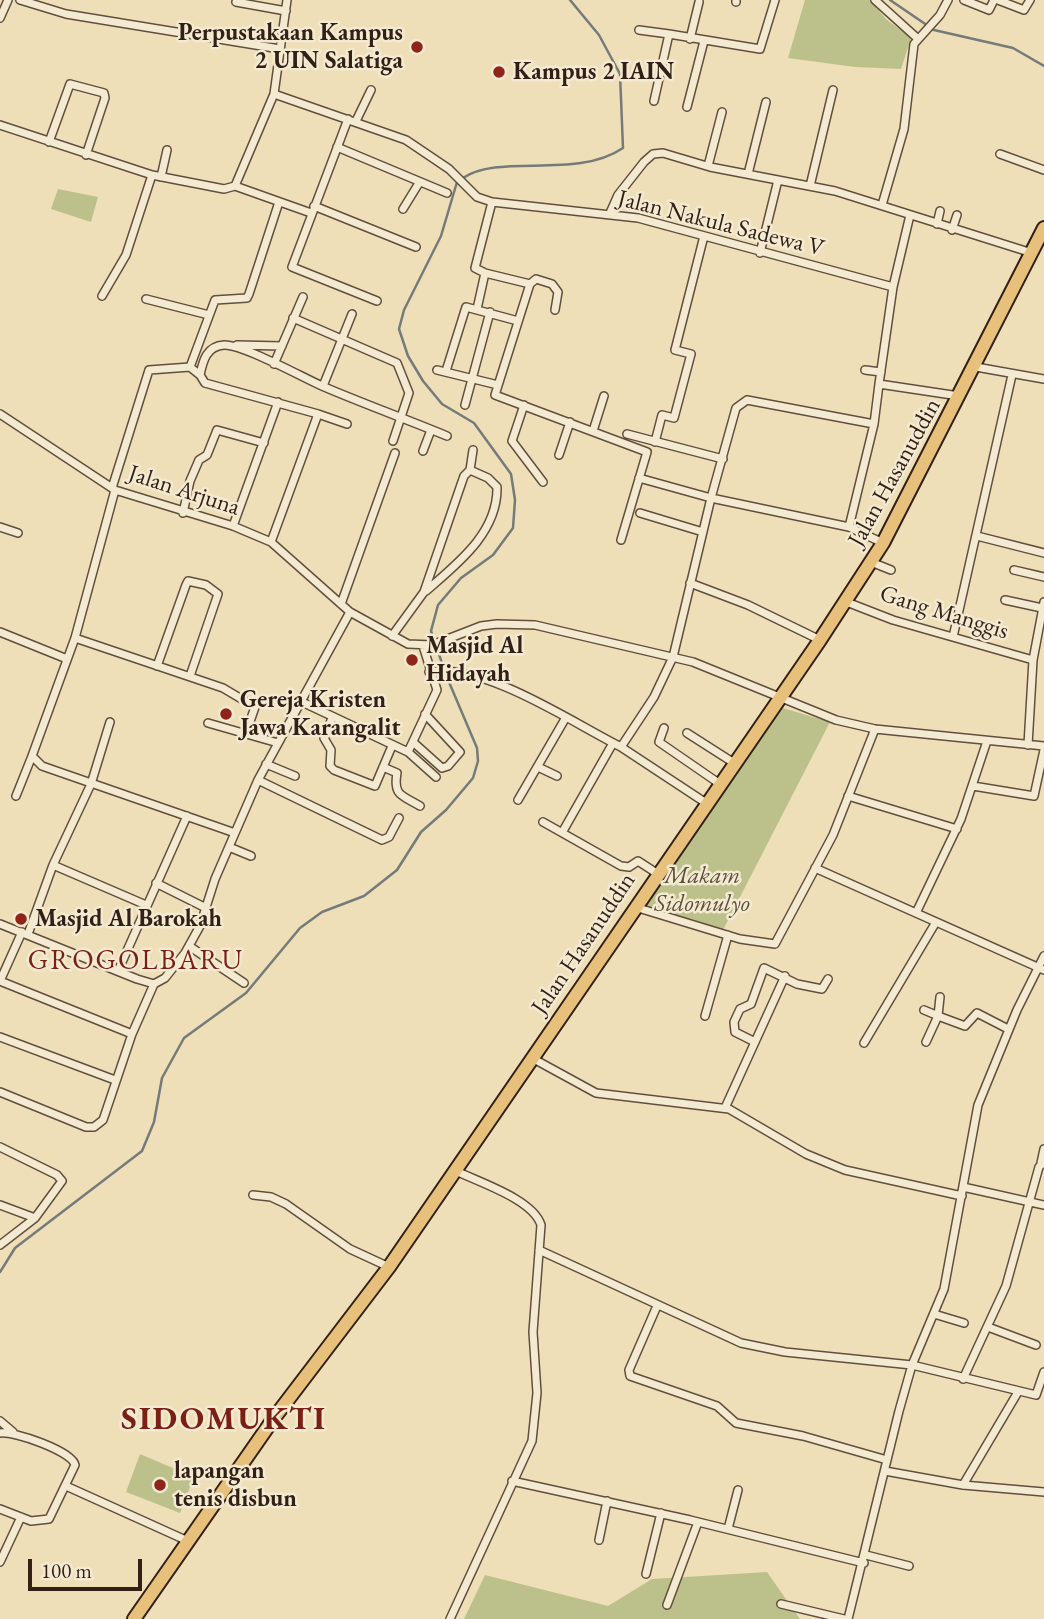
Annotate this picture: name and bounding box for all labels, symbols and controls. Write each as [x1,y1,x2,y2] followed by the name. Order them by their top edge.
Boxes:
[178,19,403,75] place label: Perpustakaan Kampus 2 UIN Salatiga
[409,39,425,55] marker: Perpustakaan Kampus 2 UIN Salatiga
[513,58,674,86] place label: Kampus 2 IAIN
[491,64,507,80] marker: Kampus 2 IAIN
[615,184,827,264] street label: Jalan Nakula Sadewa V
[842,394,948,552] street label: Jalan Hasanuddin
[125,459,243,523] street label: Jalan Arjuna
[876,580,1012,646] street label: Gang Manggis
[426,632,523,688] place label: Masjid Al Hidayah
[404,652,420,668] marker: Masjid Al Hidayah
[240,686,400,742] place label: Gereja Kristen Jawa Karangalit
[218,706,234,722] marker: Gereja Kristen Jawa Karangalit
[654,862,750,918] park label: Makam Sidomulyo
[526,868,642,1020] street label: Jalan Hasanuddin
[35,905,222,933] place label: Masjid Al Barokah
[13,911,29,927] marker: Masjid Al Barokah
[29,944,243,978] district label: GROGOLBARU
[122,1401,326,1439] district label: SIDOMUKTI
[174,1457,297,1513] place label: lapangan tenis disbun
[152,1477,168,1493] marker: lapangan tenis disbun
[32,1546,145,1590] scale bar
[41,1557,92,1584] text: 100 m

